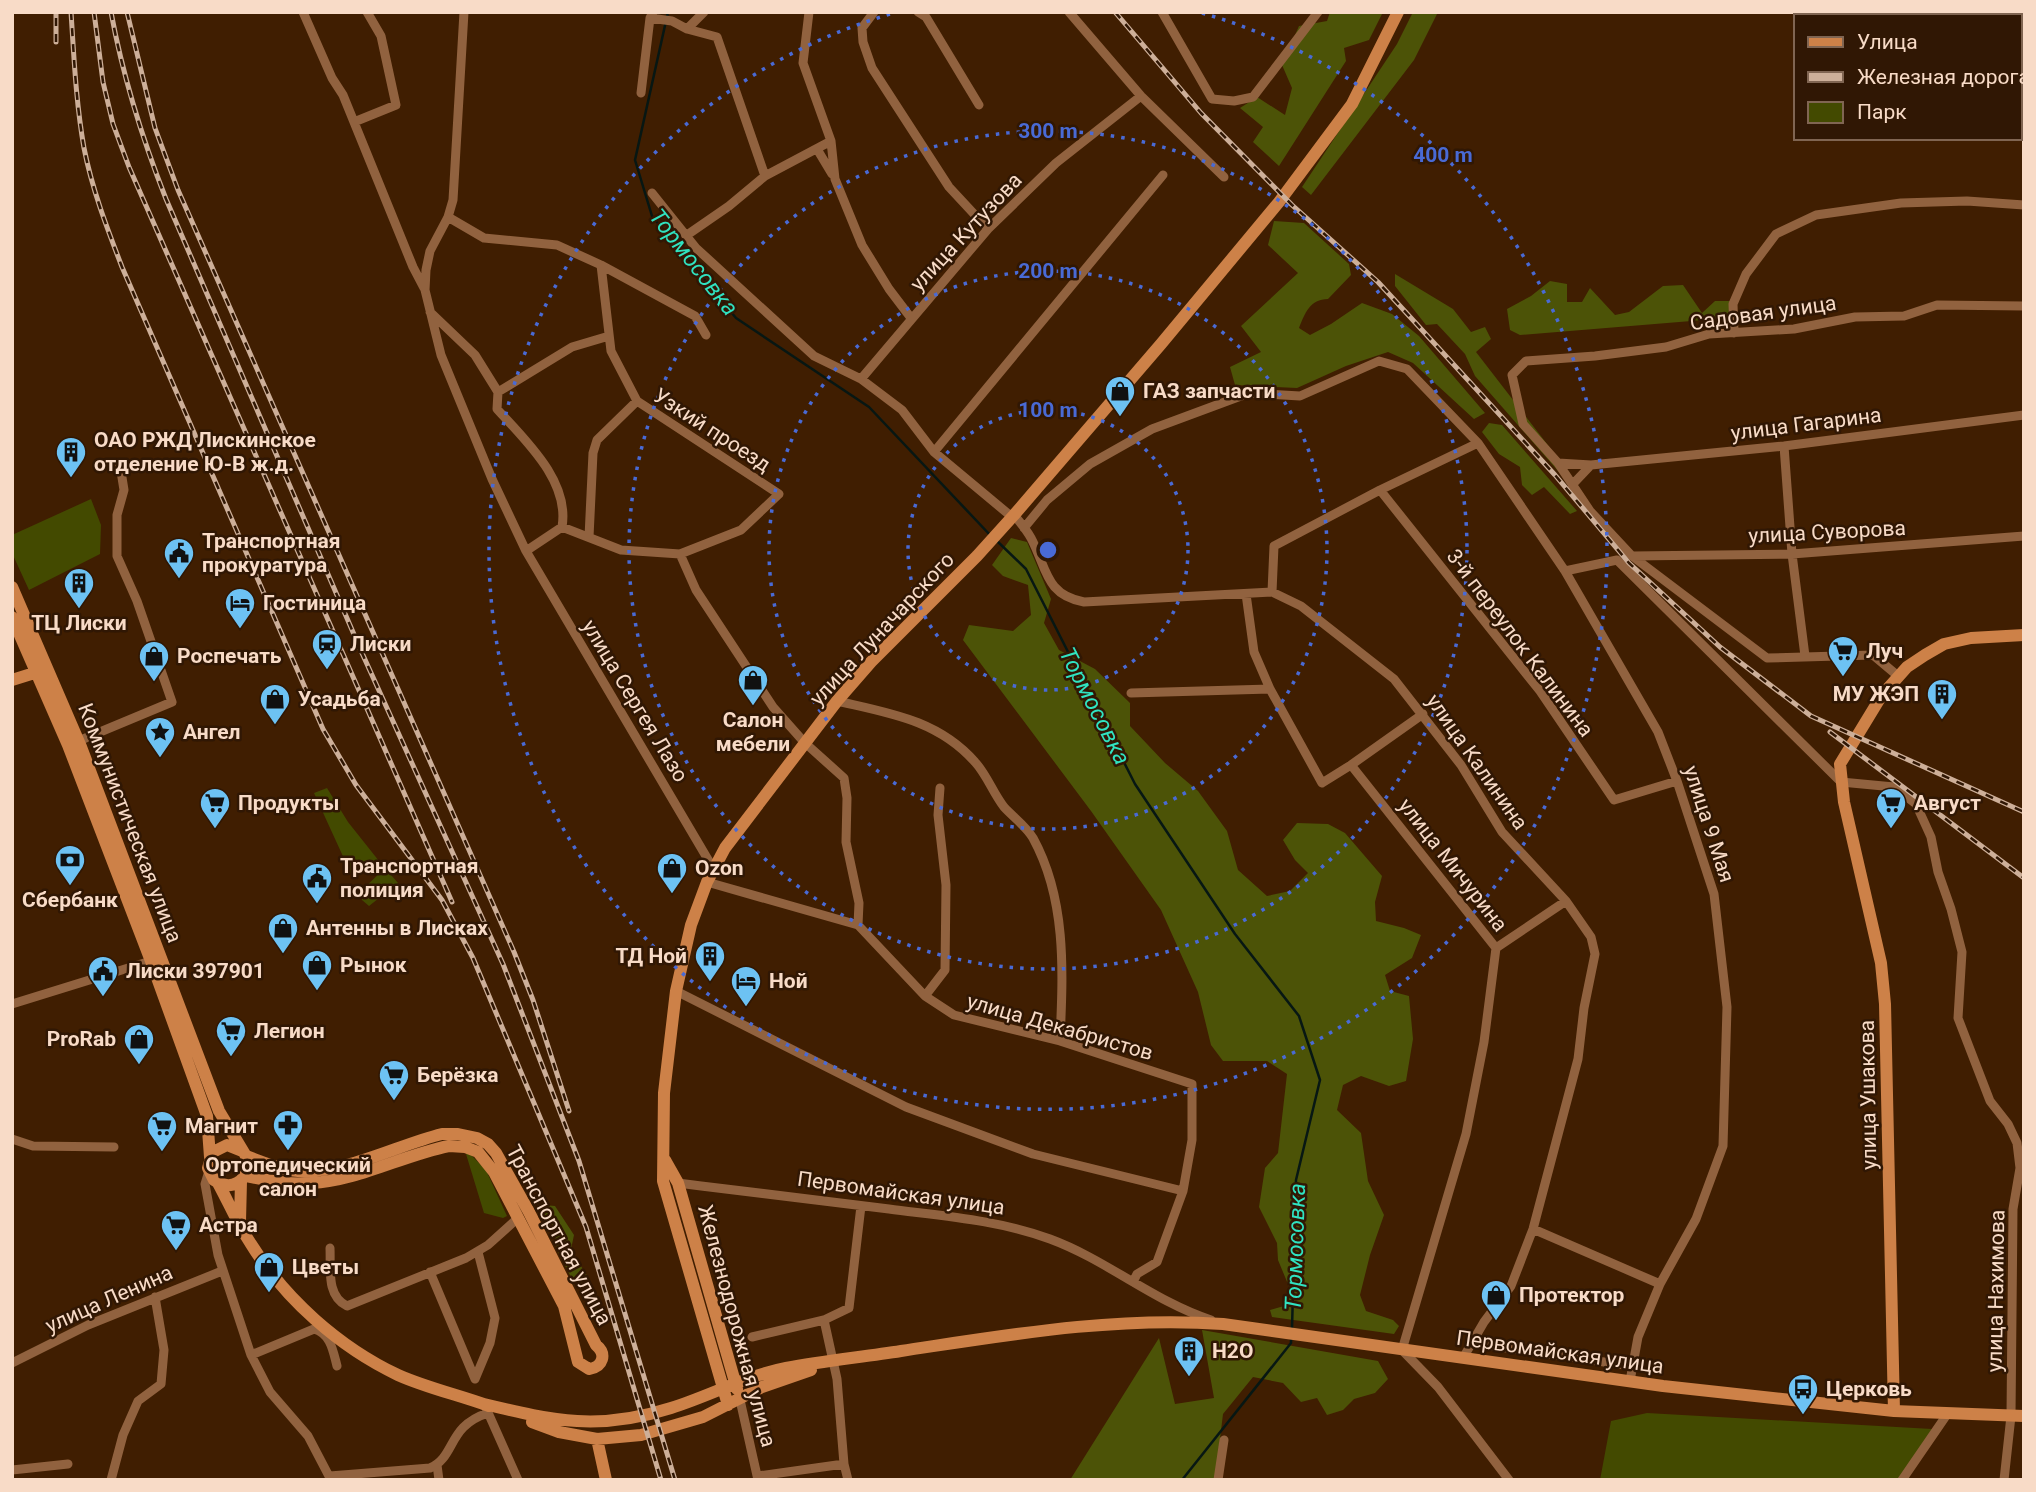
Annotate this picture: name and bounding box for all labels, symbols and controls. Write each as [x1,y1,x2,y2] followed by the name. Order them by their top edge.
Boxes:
[1794,14,2022,140] legend
[1857,30,1918,54] text: Улица
[1857,65,2030,89] text: Железная дорога
[1857,100,1907,124] text: Парк
[1018,119,1078,143] text: 300 m
[1413,143,1473,167] text: 400 m
[905,168,1027,296] street label: улица Кутузова
[644,204,744,321] water label: Тормосовка
[1018,259,1078,283] text: 200 m
[1688,291,1838,335] street label: Садовая улица
[1103,374,1137,418] shop icon: ГАЗ запчасти
[1143,379,1275,403] place label: ГАЗ запчасти
[649,383,775,477] street label: Узкий проезд
[1018,398,1078,422] text: 100 m
[1729,403,1883,445] street label: улица Гагарина
[94,428,316,476] place label: ОАО РЖД Лискинское отделение Ю-В ж.д.
[54,435,88,479] building icon: ОАО РЖД Лискинское отделение Ю-В ж.д.
[1748,516,1906,548] street label: улица Суворова
[202,529,341,577] place label: Транспортная прокуратура
[162,536,196,580] public building icon: Транспортная прокуратура
[1036,538,1060,562] centre of rings
[1442,545,1598,741] street label: 3-й переулок Калинина
[805,547,959,711] street label: улица Луначарского
[62,566,96,610] building icon: ТЦ Лиски
[223,586,257,630] hotel icon: Гостиница
[263,591,366,615] place label: Гостиница
[31,611,127,635] place label: ТЦ Лиски
[577,616,693,786] street label: улица Сергея Лазо
[310,627,344,671] station icon: Лиски
[350,632,411,656] place label: Лиски
[1826,634,1860,678] supermarket icon: Луч
[137,639,171,683] shop icon: Роспечать
[1866,639,1903,663] place label: Луч
[1053,643,1136,769] water label: Тормосовка
[177,644,282,668] place label: Роспечать
[736,663,770,707] shop icon: Салон мебели
[1925,677,1959,721] building icon: МУ ЖЭП
[258,682,292,726] shop icon: Усадьба
[1833,682,1919,706] place label: МУ ЖЭП
[298,687,381,711] place label: Усадьба
[1421,690,1533,834] street label: улица Калинина
[73,700,187,946] street label: Коммунистическая улица
[716,708,790,756] place label: Салон мебели
[143,715,177,759] place icon: Ангел
[183,720,241,744] place label: Ангел
[1679,763,1739,885] street label: улица 9 Мая
[198,786,232,830] supermarket icon: Продукты
[1874,786,1908,830] supermarket icon: Август
[238,791,340,815] place label: Продукты
[1914,791,1981,815] place label: Август
[1394,794,1512,936] street label: улица Мичурина
[53,843,87,887] bank icon: Сбербанк
[655,851,689,895] shop icon: Ozon
[340,854,479,902] place label: Транспортная полиция
[695,856,744,880] place label: Ozon
[300,861,334,905] public building icon: Транспортная полиция
[22,888,118,912] place label: Сбербанк
[266,911,300,955] shop icon: Антенны в Лисках
[306,916,488,940] place label: Антенны в Лисках
[693,939,727,983] building icon: ТД Ной
[615,944,687,968] place label: ТД Ной
[300,948,334,992] shop icon: Рынок
[340,953,407,977] place label: Рынок
[86,954,120,998] public building icon: Лиски 397901
[126,959,265,983] place label: Лиски 397901
[729,964,763,1008] hotel icon: Ной
[769,969,808,993] place label: Ной
[964,989,1156,1065] street label: улица Декабристов
[214,1014,248,1058] supermarket icon: Легион
[254,1019,325,1043] place label: Легион
[1855,1020,1881,1170] street label: улица Ушакова
[122,1022,156,1066] shop icon: ProRab
[47,1027,116,1051] place label: ProRab
[377,1058,411,1102] supermarket icon: Берёзка
[417,1063,499,1087] place label: Берёзка
[271,1108,305,1152] pharmacy icon: Ортопедический салон
[145,1109,179,1153] supermarket icon: Магнит
[185,1114,258,1138] place label: Магнит
[501,1141,617,1329] street label: Транспортная улица
[205,1153,371,1201] place label: Ортопедический салон
[796,1167,1006,1219] street label: Первомайская улица
[1280,1183,1311,1311] water label: Тормосовка
[693,1202,781,1450] street label: Железнодорожная улица
[159,1208,193,1252] supermarket icon: Астра
[1983,1209,2009,1373] street label: улица Нахимова
[199,1213,258,1237] place label: Астра
[252,1250,286,1294] shop icon: Цветы
[292,1255,359,1279] place label: Цветы
[42,1260,176,1338] street label: улица Ленина
[1479,1278,1513,1322] shop icon: Протектор
[1519,1283,1625,1307] place label: Протектор
[1455,1326,1665,1378] street label: Первомайская улица
[1172,1334,1206,1378] building icon: H2O
[1212,1339,1253,1363] place label: H2O
[1786,1372,1820,1416] bus stop icon: Церковь
[1826,1377,1912,1401] place label: Церковь

